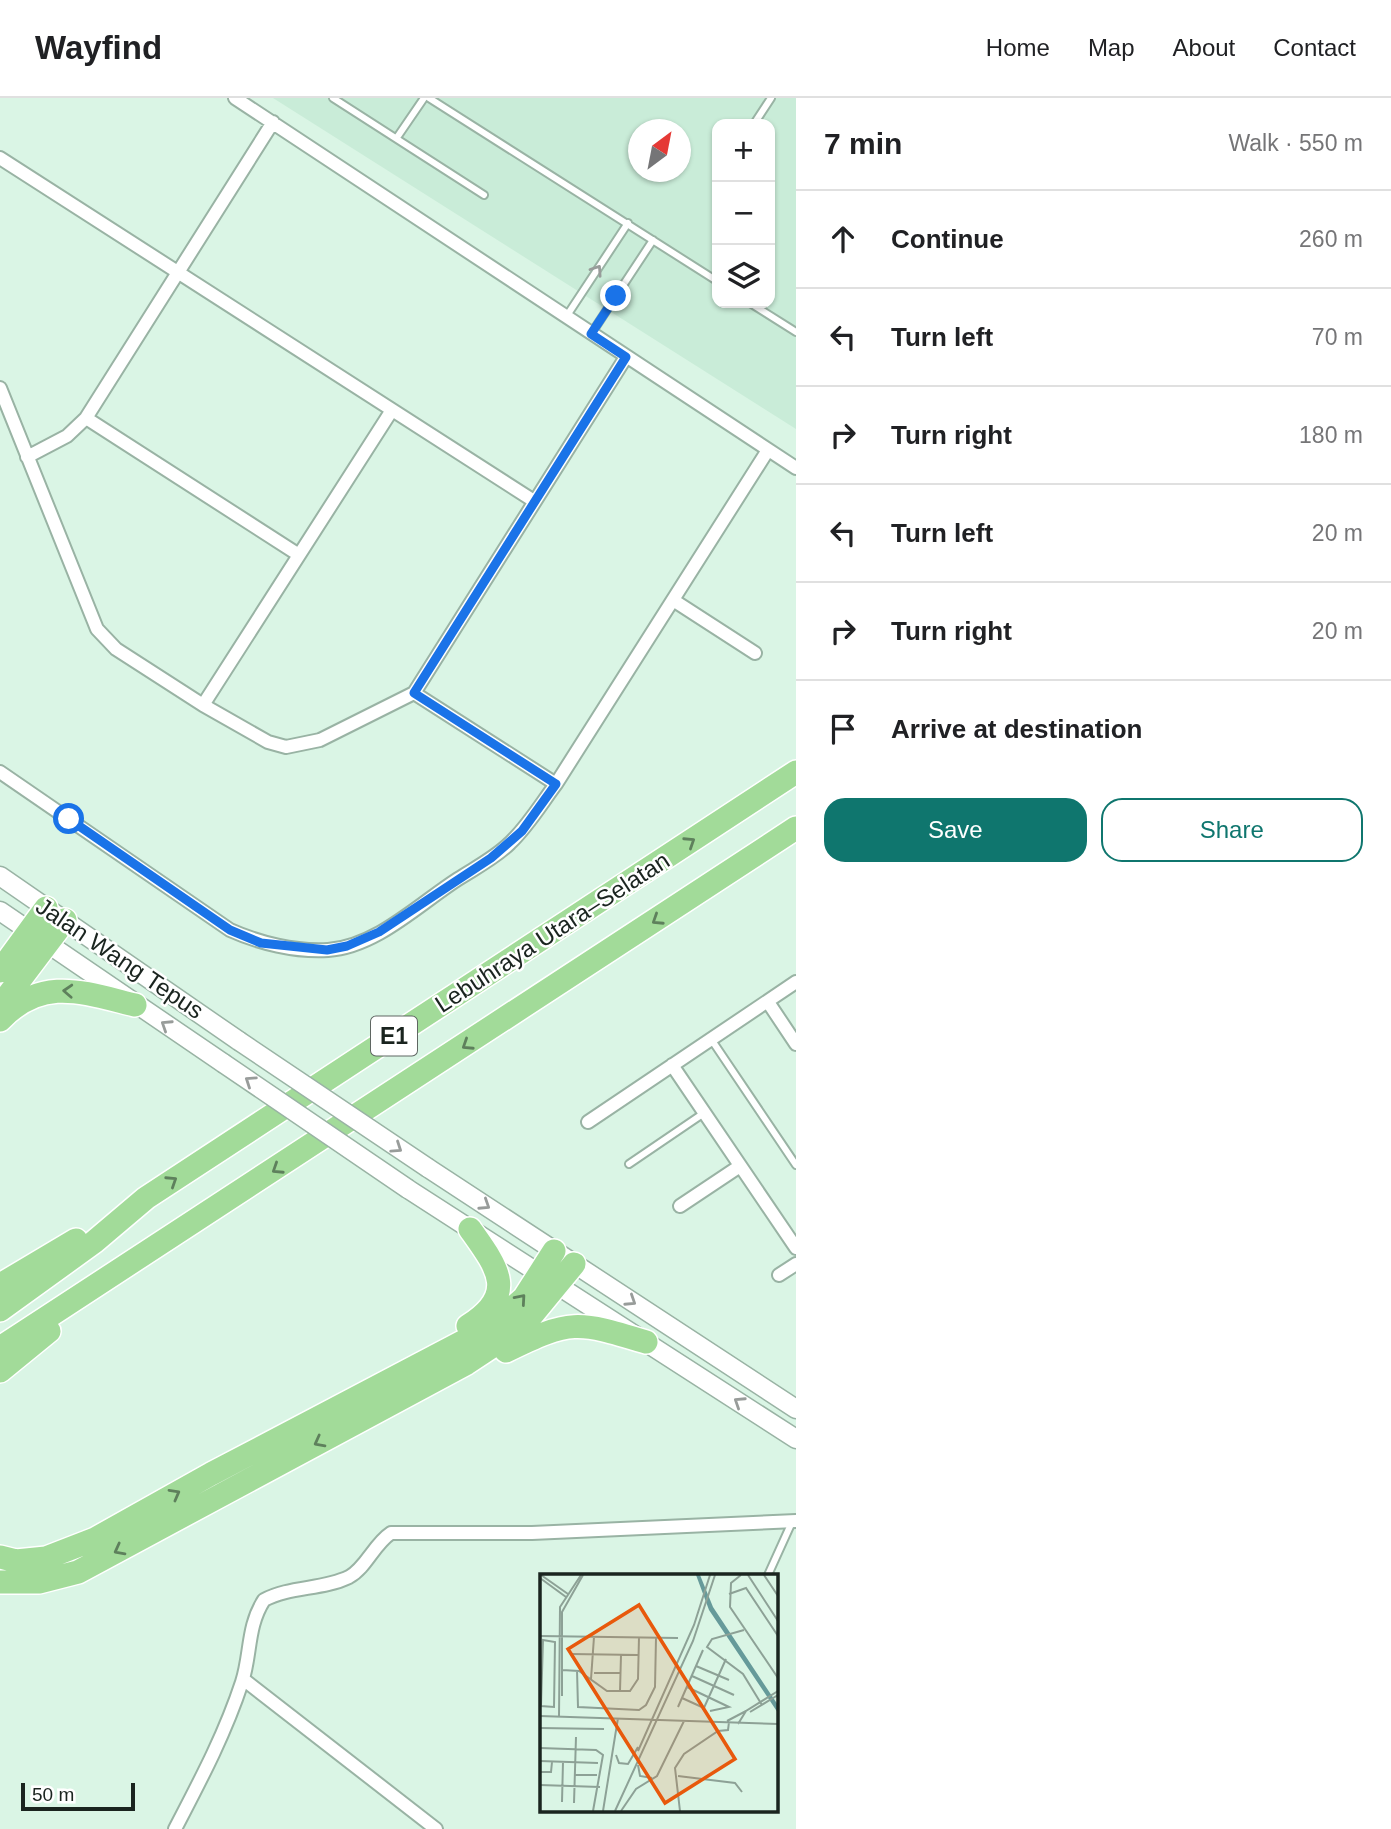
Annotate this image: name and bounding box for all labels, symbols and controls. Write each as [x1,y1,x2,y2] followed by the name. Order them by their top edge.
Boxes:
[35,29,162,66] text: Wayfind
[986,34,1050,61] text: Home
[1088,34,1135,61] text: Map
[1173,34,1235,61] text: About
[1273,34,1356,61] text: Contact
[628,119,691,182] north arrow
[712,119,775,308] map controls
[712,119,775,182] button: +
[824,127,902,160] text: 7 min
[1228,130,1363,156] text: Walk · 550 m
[712,182,775,245] button: −
[824,220,862,258] icon: ahead
[891,224,1004,254] text: Continue
[1299,226,1363,252] text: 260 m
[712,245,775,308] button: layers
[589,265,602,278] one-way arrow
[600,280,631,311] route end
[824,318,862,356] icon: left
[891,322,993,352] text: Turn left
[1312,324,1363,350] text: 70 m
[824,416,862,454] icon: right
[891,420,1012,450] text: Turn right
[1299,422,1363,448] text: 180 m
[824,514,862,552] icon: left
[891,518,993,548] text: Turn left
[1312,520,1363,546] text: 20 m
[824,612,862,650] icon: right
[891,616,1012,646] text: Turn right
[1312,618,1363,644] text: 20 m
[824,710,862,748] icon: arrive
[891,714,1142,744] text: Arrive at destination
[824,798,1087,862] button: Save
[1101,798,1363,862] button: Share
[53,803,84,834] route start
[683,837,696,850] one-way arrow
[430,846,674,1018] street label: Lebuhraya Utara–Selatan
[31,892,209,1024] street label: Jalan Wang Tepus
[652,912,665,925] one-way arrow
[62,984,73,999] one-way arrow
[371,1016,417,1056] road number: E1
[161,1021,174,1034] one-way arrow
[462,1036,475,1049] one-way arrow
[245,1077,258,1089] one-way arrow
[389,1140,402,1152] one-way arrow
[271,1161,284,1174] one-way arrow
[164,1177,177,1189] one-way arrow
[477,1197,490,1210] one-way arrow
[624,1293,637,1306] one-way arrow
[513,1295,525,1308] one-way arrow
[733,1397,746,1410] one-way arrow
[314,1434,326,1448] one-way arrow
[167,1489,180,1502] one-way arrow
[114,1542,126,1555] one-way arrow
[540,1574,778,1812] inset map
[21,1780,135,1812] scale bar
[32,1784,74,1805] text: 50 m

